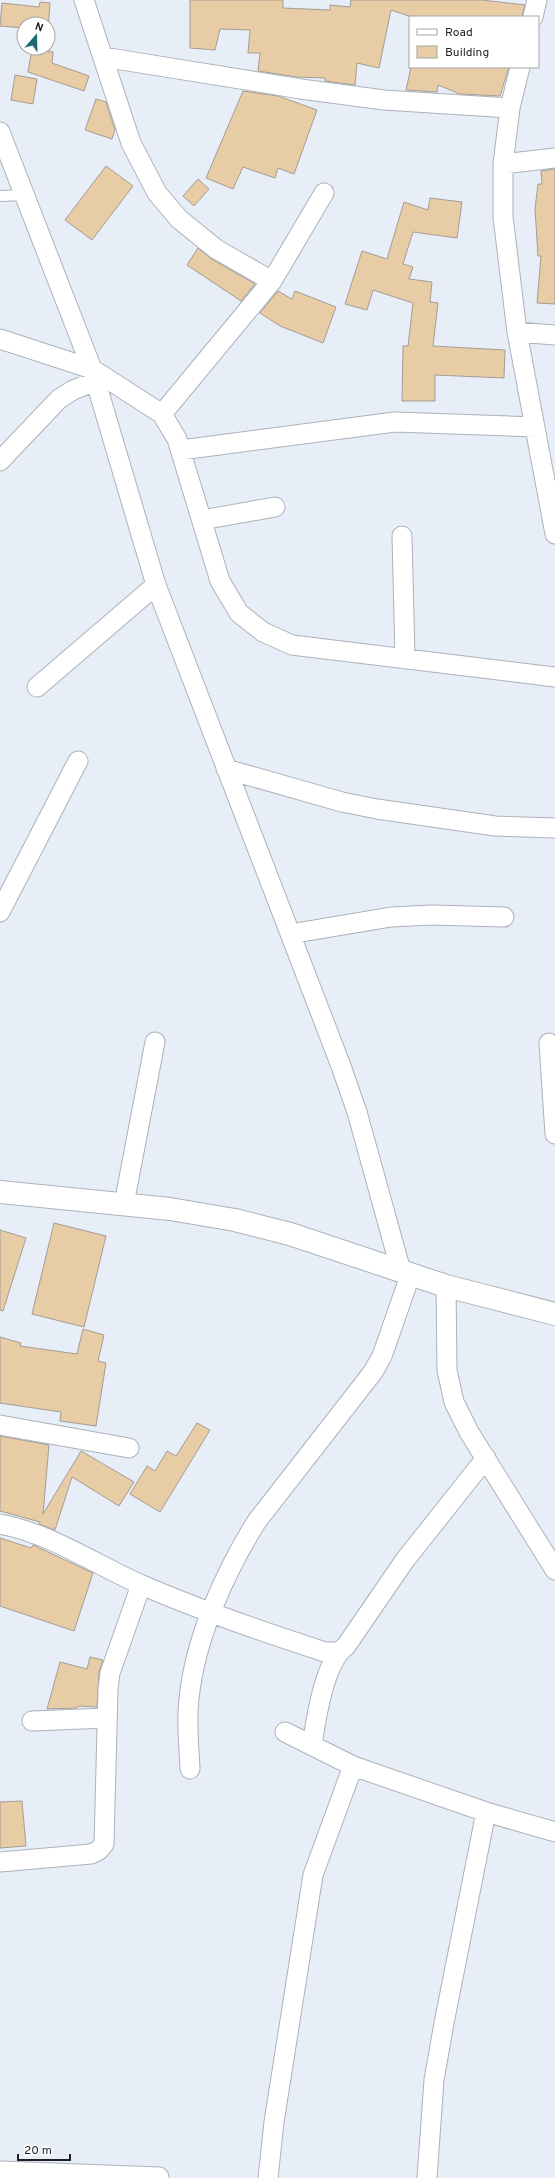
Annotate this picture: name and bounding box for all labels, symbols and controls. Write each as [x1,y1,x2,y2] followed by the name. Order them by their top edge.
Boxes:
[16,16,56,56] north arrow
[409,16,539,68] legend
[33,20,45,35] text: N
[445,25,473,41] text: Road
[445,45,489,61] text: Building
[18,2136,70,2162] scale bar
[24,2143,52,2159] text: 20 m

